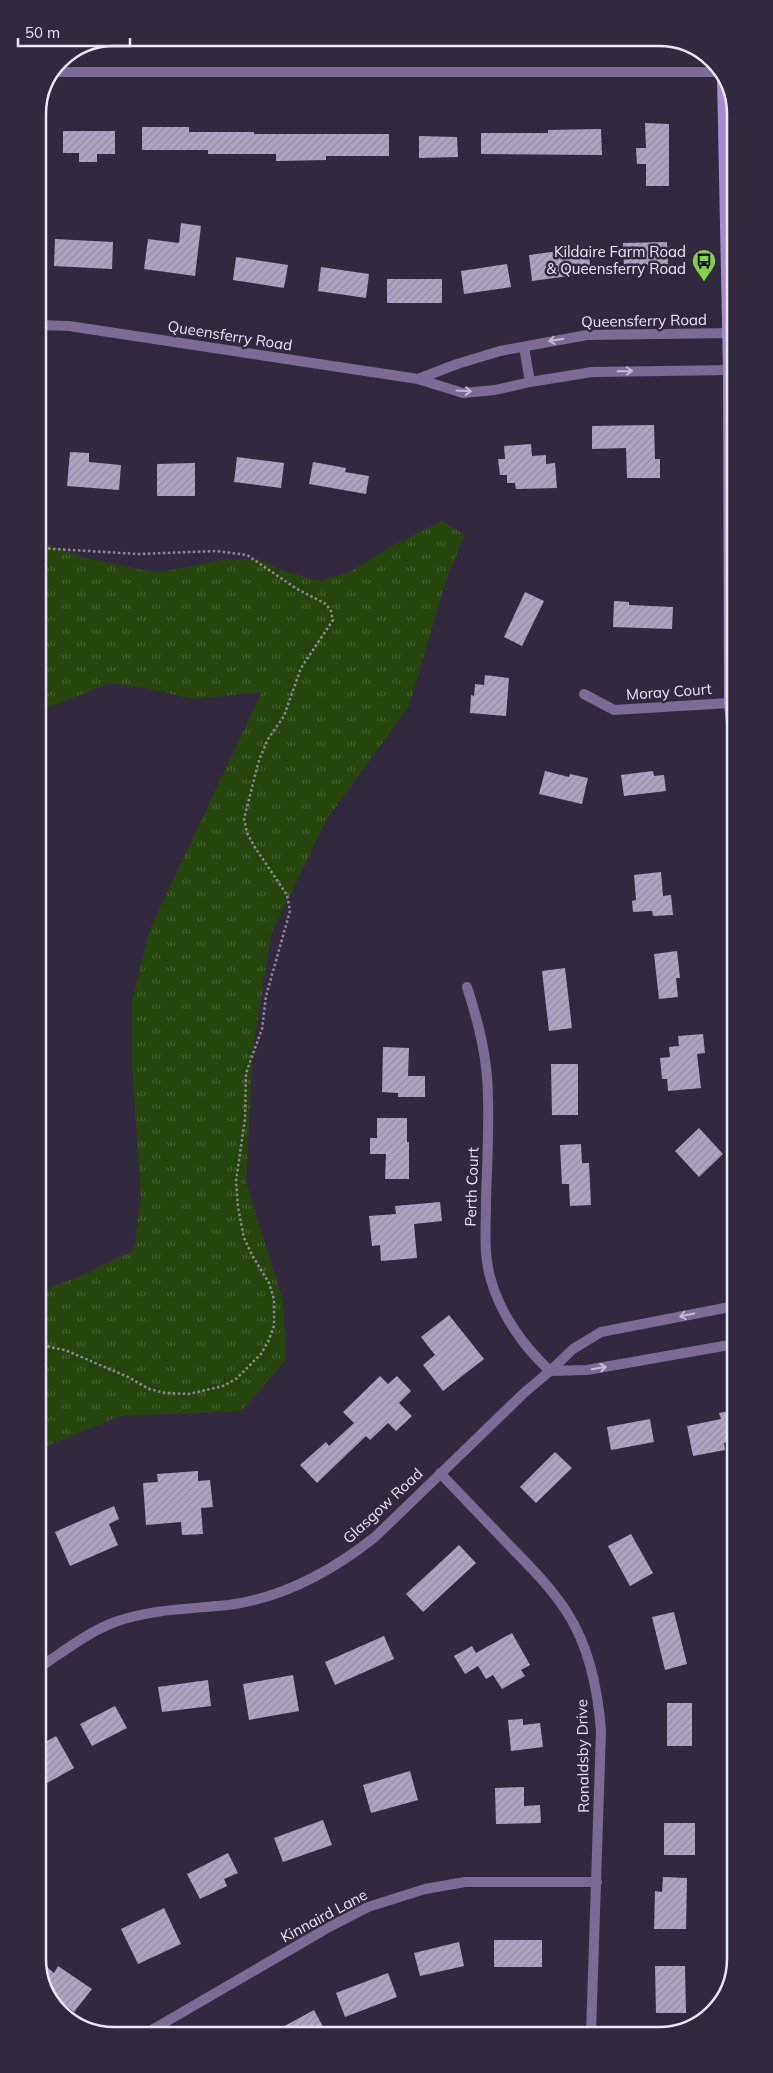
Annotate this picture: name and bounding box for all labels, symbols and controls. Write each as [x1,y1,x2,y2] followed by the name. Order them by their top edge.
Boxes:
[18,15,130,47] scale bar
[25,23,60,42] text: 50 m
[546,242,686,278] place label: Kildaire Farm Road & Queensferry Road
[691,248,717,282] bus stop icon: Kildaire Farm Road & Queensferry Road
[581,310,707,331] street label: Queensferry Road
[166,316,294,355] street label: Queensferry Road
[549,336,565,346] one-way arrow
[616,366,633,376] one-way arrow
[456,387,472,396] one-way arrow
[626,679,712,704] street label: Moray Court
[461,1147,482,1227] street label: Perth Court
[679,1310,695,1320] one-way arrow
[591,1363,607,1373] one-way arrow
[339,1464,427,1547] street label: Glasgow Road
[572,1699,593,1813] street label: Ronaldsby Drive
[277,1885,370,1946] street label: Kinnaird Lane

